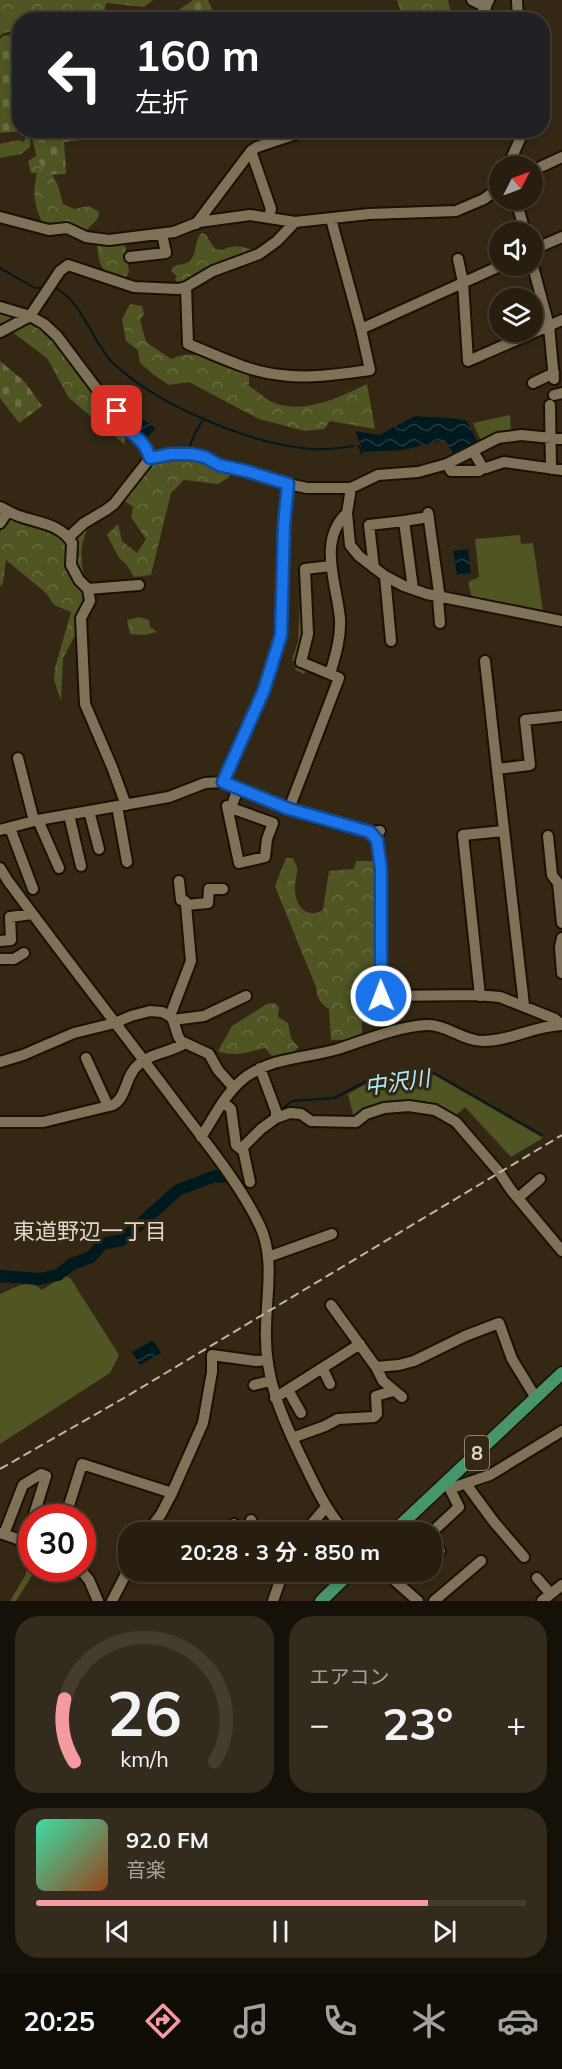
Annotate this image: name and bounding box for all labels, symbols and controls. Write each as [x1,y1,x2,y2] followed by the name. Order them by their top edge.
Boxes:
[135,29,260,82] text: 160 m
[36,36,114,114] icon: left
[135,85,189,119] text: 左折
[489,156,543,210] north arrow
[489,156,543,342] map controls
[489,222,543,276] button: sound
[489,288,543,342] button: layers
[91,385,142,436] pin
[100,394,133,427] icon: arrive
[349,964,413,1028] position arrow
[362,1063,434,1100] water label: 中沢川
[13,1217,167,1245] district label: 東道野辺一丁目
[465,1436,489,1470] road number: 8
[18,1504,96,1582] speed limit sign: 30
[180,1538,380,1566] text: 20:28 · 3 分 · 850 m
[310,1664,390,1689] text: エアコン
[107,1673,182,1752] text: 26
[382,1695,453,1751] text: 23°
[310,1703,329,1744] text: −
[506,1703,526,1744] text: +
[120,1745,168,1772] text: km/h
[126,1826,209,1854] text: 92.0 FM
[126,1857,166,1882] text: 音楽
[101,1915,134,1948] icon: previous
[264,1915,297,1948] icon: pause
[428,1915,461,1948] icon: next
[142,2000,184,2042] icon: directions
[230,2000,272,2042] icon: music
[319,2000,361,2042] icon: phone
[408,2000,450,2042] icon: climate
[497,2000,539,2042] icon: car
[23,2004,95,2038] text: 20:25

